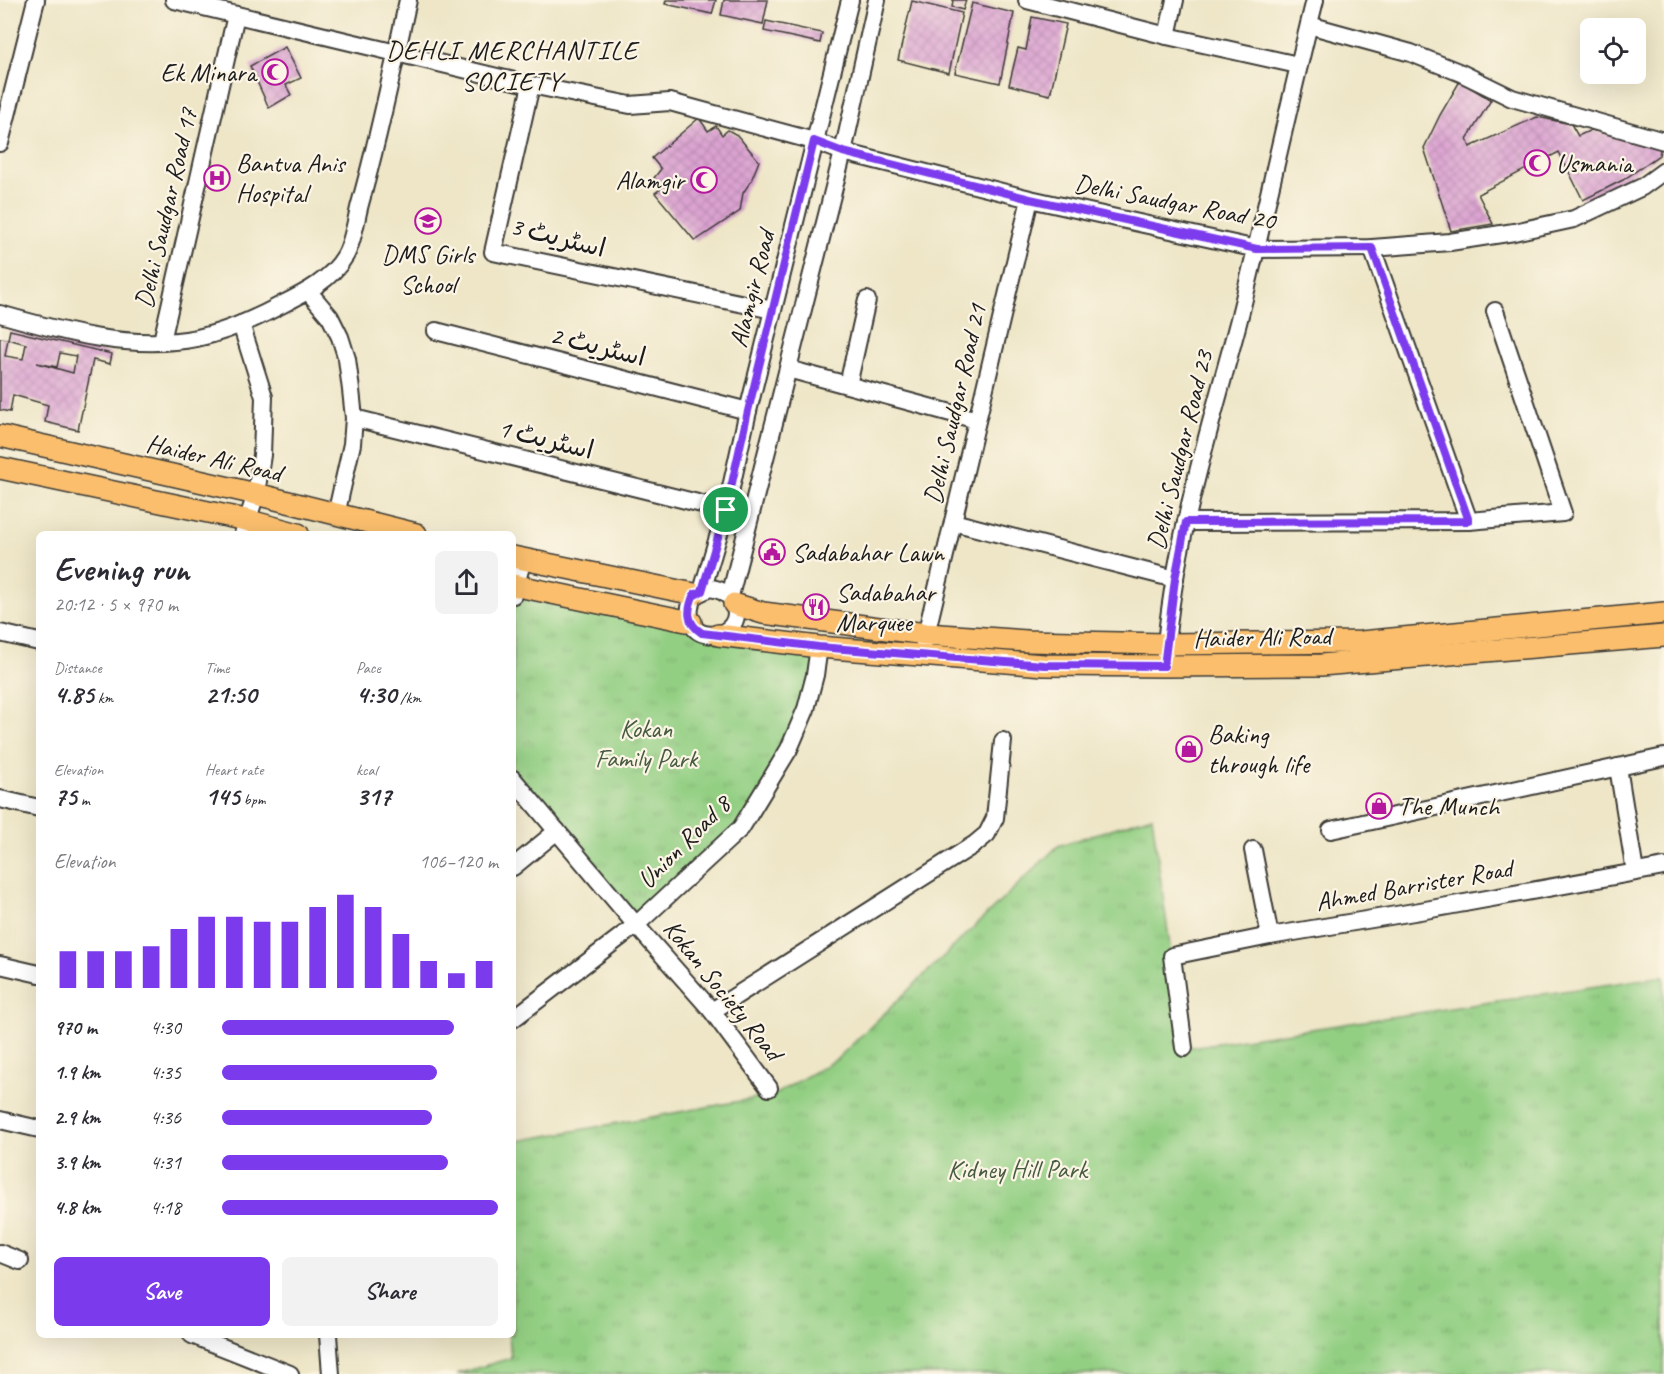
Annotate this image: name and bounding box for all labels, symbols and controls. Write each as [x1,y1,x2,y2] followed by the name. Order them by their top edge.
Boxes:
[1580,18,1646,84] map controls
[1580,18,1646,84] button: locate
[386,33,641,98] district label: DEHLI MERCHANTILE SOCIETY
[160,56,258,89] place label: Ek Minara
[260,57,290,87] mosque icon: Ek Minara
[127,104,205,311] street label: Delhi Saudgar Road 17
[236,147,347,210] place label: Bantva Anis Hospital
[1556,147,1634,180] place label: Usmania
[1522,148,1552,178] mosque icon: Usmania
[202,163,232,193] hospital icon: Bantva Anis Hospital
[616,164,687,197] place label: Alamgir
[689,165,719,195] mosque icon: Alamgir
[1072,166,1281,238] street label: Delhi Saudgar Road 20
[413,206,443,236] school or university icon: DMS Girls School
[507,209,609,265] street label: اسٹریٹ 3
[722,224,783,351] street label: Alamgir Road
[382,238,477,301] place label: DMS Girls School
[916,300,994,507] street label: Delhi Saudgar Road 21
[547,318,649,374] street label: اسٹریٹ 2
[1139,345,1221,553] street label: Delhi Saudgar Road 23
[495,411,597,467] street label: اسٹریٹ 1
[143,426,288,490] street label: Haider Ali Road
[700,484,751,535] pin
[709,493,742,526] icon: arrive
[792,536,945,569] place label: Sadabahar Lawn
[757,537,787,567] public building icon: Sadabahar Lawn
[54,548,189,590] text: Evening run
[435,551,498,614] button: share
[836,576,938,639] place label: Sadabahar Marquee
[54,592,178,617] text: 20:12 · 5 × 970 m
[801,592,831,622] restaurant icon: Sadabahar Marquee
[1193,619,1335,655] street label: Haider Ali Road
[54,658,102,678] text: Distance
[205,658,229,678] text: Time
[356,658,381,678] text: Pace
[54,678,94,711] text: 4.85
[205,678,257,711] text: 21:50
[356,678,396,711] text: 4:30
[94,688,113,708] text: km
[396,688,421,708] text: /km
[595,712,698,775] park label: Kokan Family Park
[1208,718,1312,781] place label: Baking through life
[1174,734,1204,764] shop icon: Baking through life
[54,760,103,780] text: Elevation
[205,760,263,780] text: Heart rate
[356,760,377,780] text: kcal
[54,780,77,813] text: 75
[205,780,240,813] text: 145
[356,780,391,813] text: 317
[630,787,739,896] street label: Union Road 8
[77,790,90,810] text: m
[240,790,266,810] text: bpm
[1398,790,1501,823] place label: The Munch
[1364,791,1394,821] shop icon: The Munch
[54,849,116,874] text: Elevation
[419,849,498,874] text: 106–120 m
[1313,851,1518,919] street label: Ahmed Barrister Road
[656,913,792,1070] street label: Kokan Society Road
[54,1015,97,1040] text: 970 m
[150,1015,181,1040] text: 4:30
[54,1060,100,1085] text: 1.9 km
[150,1060,181,1085] text: 4:35
[54,1105,100,1130] text: 2.9 km
[150,1105,181,1130] text: 4:36
[54,1150,100,1175] text: 3.9 km
[150,1150,181,1175] text: 4:31
[947,1153,1089,1186] park label: Kidney Hill Park
[54,1195,101,1220] text: 4.8 km
[150,1195,181,1220] text: 4:18
[54,1257,270,1326] button: Save
[282,1257,498,1326] button: Share

